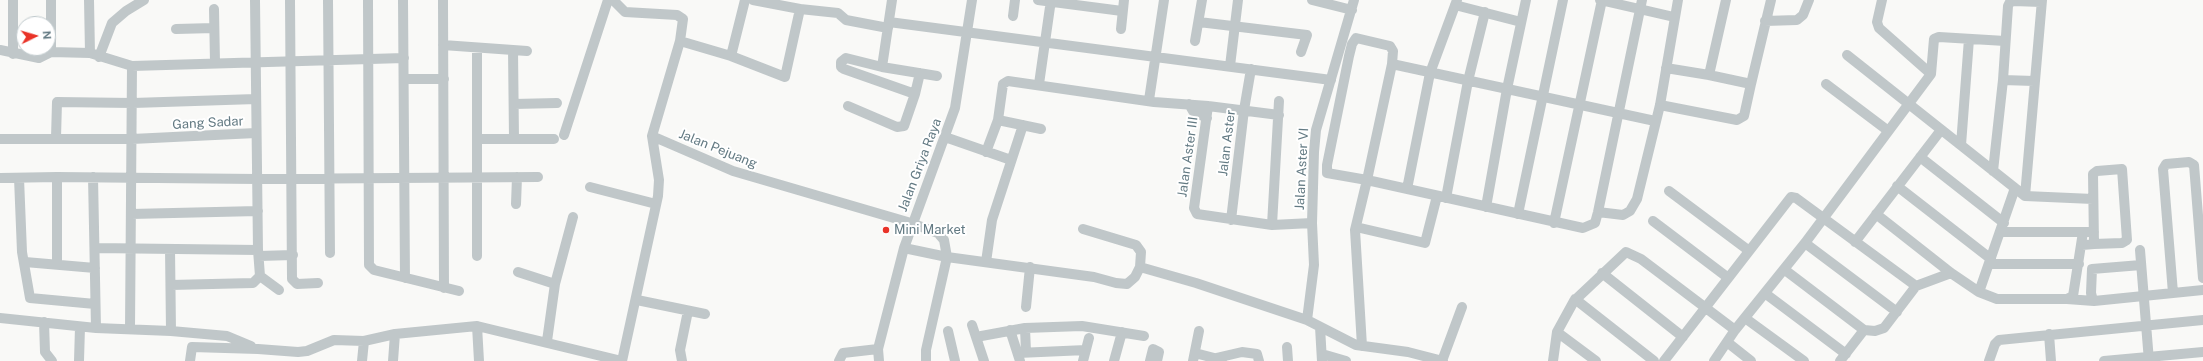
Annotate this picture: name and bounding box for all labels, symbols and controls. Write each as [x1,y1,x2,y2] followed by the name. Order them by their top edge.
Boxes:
[16,16,56,56] north arrow
[41,30,53,40] text: N
[1215,109,1239,177] street label: Jalan Aster
[172,113,244,133] street label: Gang Sadar
[895,116,945,214] street label: Jalan Griya Raya
[1175,116,1201,198] street label: Jalan Aster III
[676,126,760,172] street label: Jalan Pejuang
[1292,127,1312,211] street label: Jalan Aster VI
[894,222,966,238] place label: Mini Market
[881,225,891,235] marker: Mini Market

